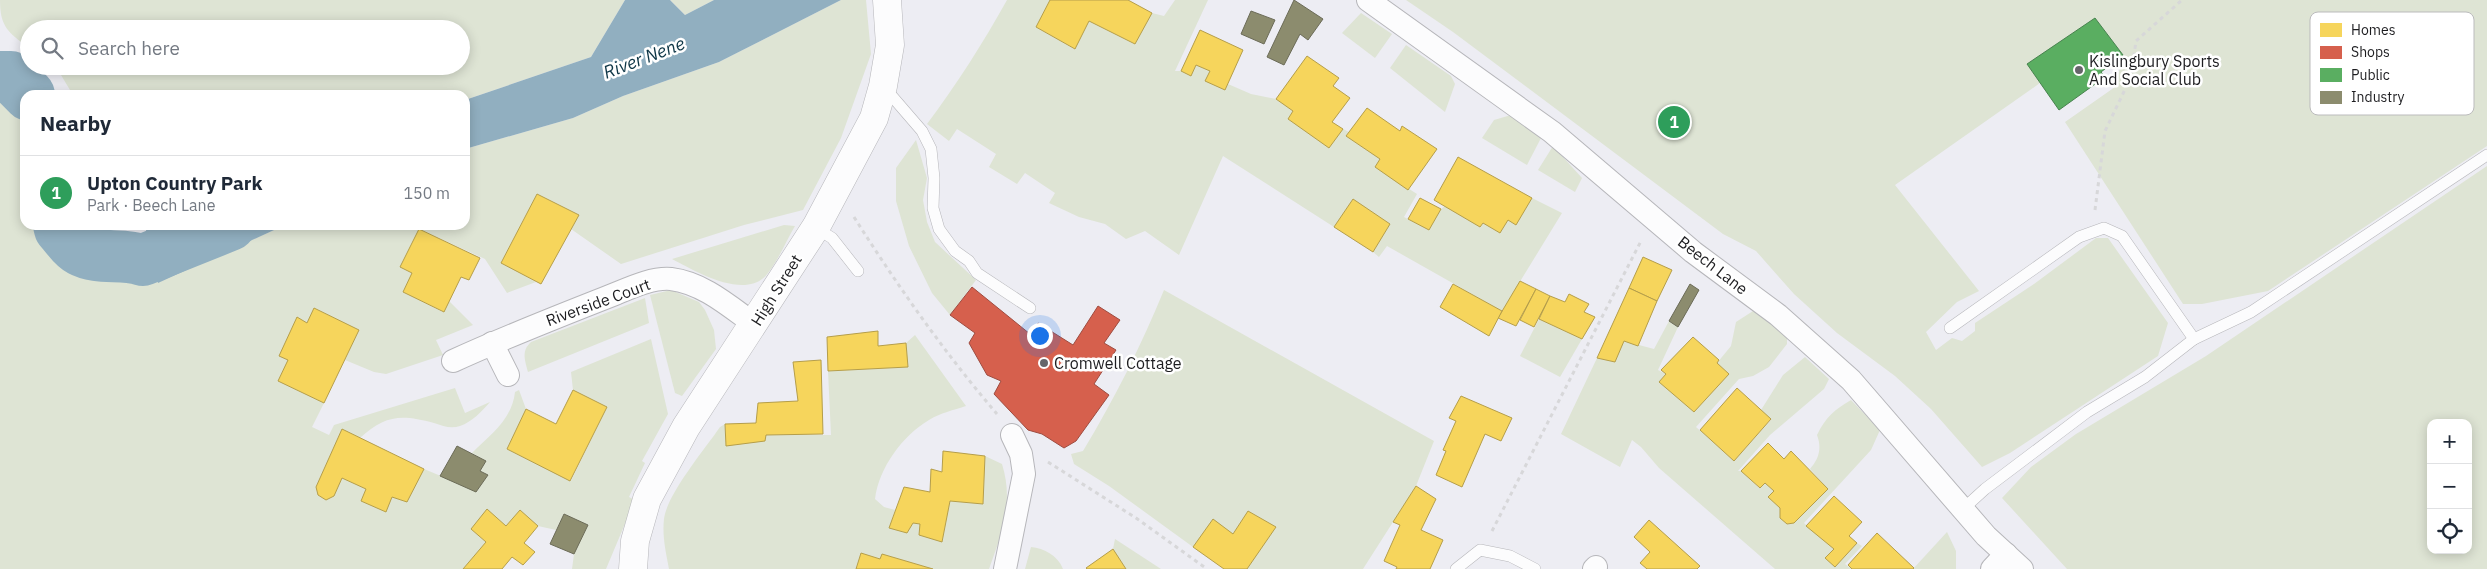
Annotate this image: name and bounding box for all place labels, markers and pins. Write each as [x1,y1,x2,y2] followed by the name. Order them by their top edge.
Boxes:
[2089,51,2220,89] place label: Kislingbury Sports And Social Club
[2073,64,2085,76] marker: Kislingbury Sports And Social Club
[1658,103,1690,141] pin: 1
[1054,353,1182,373] place label: Cromwell Cottage
[1038,357,1050,369] marker: Cromwell Cottage

